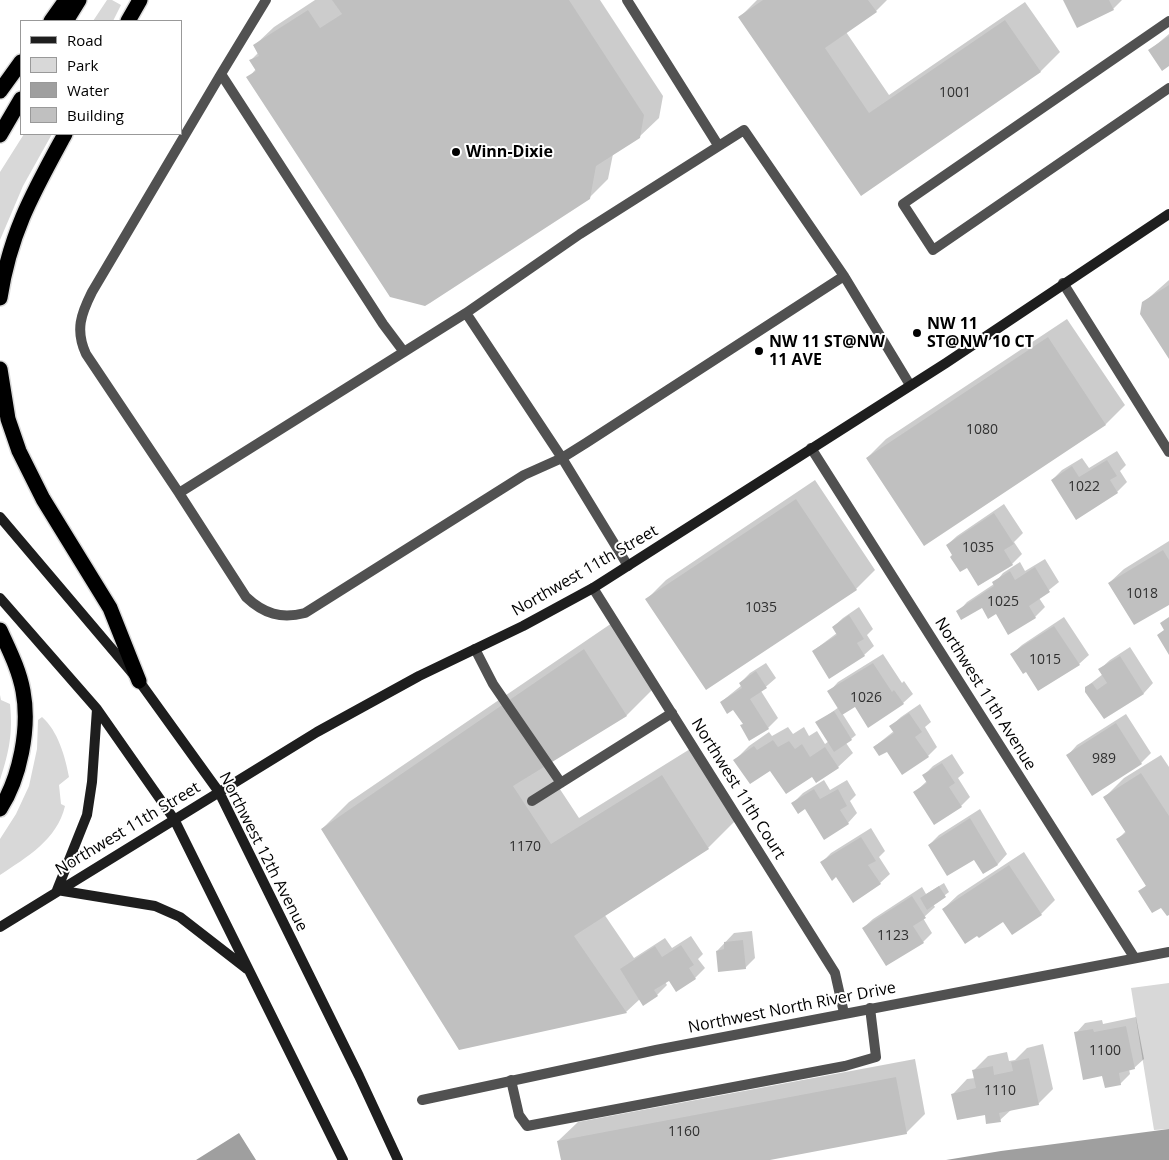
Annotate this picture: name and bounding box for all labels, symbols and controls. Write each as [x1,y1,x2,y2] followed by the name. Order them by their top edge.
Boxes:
[20,20,182,135] legend
[67,30,103,50] text: Road
[67,55,98,75] text: Park
[67,80,109,100] text: Water
[939,85,971,101] house number: 1001
[67,105,124,125] text: Building
[466,142,553,162] place label: Winn-Dixie
[450,146,462,158] marker: Winn-Dixie
[927,314,1034,352] place label: NW 11 ST@NW 10 CT
[911,327,923,339] marker: NW 11 ST@NW 10 CT
[769,332,885,370] place label: NW 11 ST@NW 11 AVE
[753,345,765,357] marker: NW 11 ST@NW 11 AVE
[966,422,998,438] house number: 1080
[1068,479,1100,495] house number: 1022
[509,521,661,621] street label: Northwest 11th Street
[962,540,994,556] house number: 1035
[1126,586,1158,602] house number: 1018
[987,594,1019,610] house number: 1025
[745,600,777,616] house number: 1035
[930,614,1040,774] street label: Northwest 11th Avenue
[1029,652,1061,668] house number: 1015
[850,690,882,706] house number: 1026
[687,715,789,863] street label: Northwest 11th Court
[1092,751,1116,767] house number: 989
[214,769,312,935] street label: Northwest 12th Avenue
[52,778,204,880] street label: Northwest 11th Street
[509,839,541,855] house number: 1170
[877,928,909,944] house number: 1123
[686,978,898,1038] street label: Northwest North River Drive
[1089,1043,1121,1059] house number: 1100
[984,1083,1016,1099] house number: 1110
[668,1124,700,1140] house number: 1160

